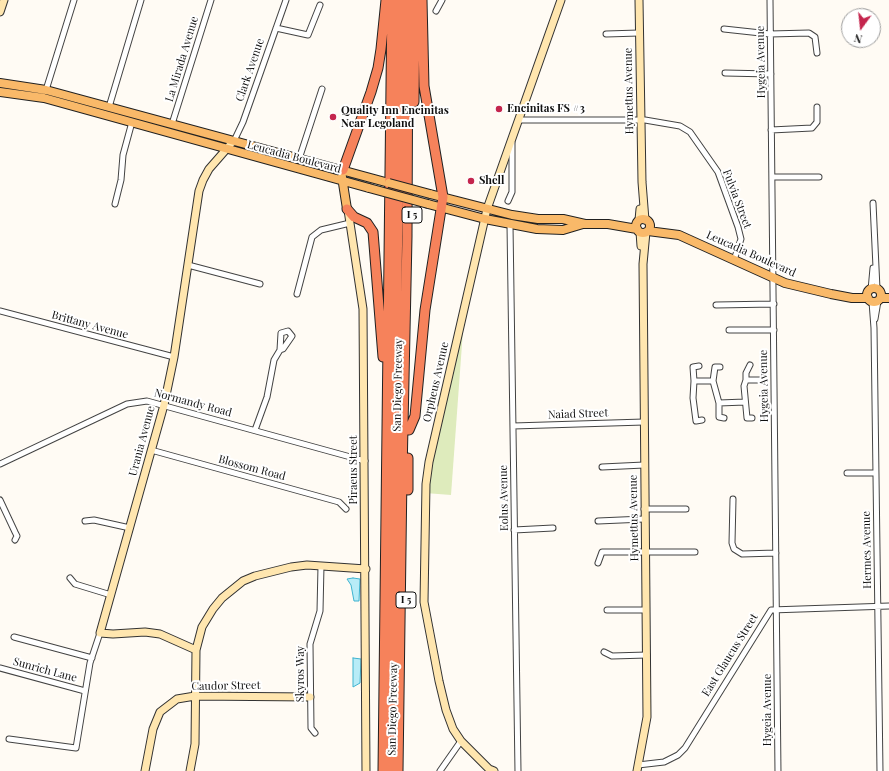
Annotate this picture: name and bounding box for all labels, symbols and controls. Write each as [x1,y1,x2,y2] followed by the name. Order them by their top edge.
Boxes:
[841,8,881,48] north arrow
[163,15,201,103] street label: La Mirada Avenue
[754,26,768,98] street label: Hygeia Avenue
[852,31,864,47] text: N
[233,37,267,103] street label: Clark Avenue
[622,48,636,134] street label: Hymettus Avenue
[507,102,585,116] place label: Encinitas FS #3
[341,104,449,130] place label: Quality Inn Encinitas Near Legoland
[494,104,504,114] marker: Encinitas FS #3
[328,112,338,122] marker: Quality Inn Encinitas Near Legoland
[246,138,342,176] street label: Leucadia Boulevard
[720,168,754,230] street label: Fulvia Street
[479,174,505,188] place label: Shell
[466,176,476,186] marker: Shell
[402,207,422,223] road number: I 5
[704,228,798,280] street label: Leucadia Boulevard
[50,308,130,342] street label: Brittany Avenue
[391,338,405,432] street label: San Diego Freeway
[420,341,452,423] street label: Orpheus Avenue
[757,350,771,422] street label: Hygeia Avenue
[153,386,233,420] street label: Normandy Road
[126,405,158,477] street label: Urania Avenue
[548,406,608,422] street label: Naiad Street
[347,435,361,505] street label: Piraeus Street
[217,453,287,483] street label: Blossom Road
[497,465,511,531] street label: Eolus Avenue
[627,475,641,561] street label: Hymettus Avenue
[860,511,874,589] street label: Hermes Avenue
[396,592,416,608] road number: I 5
[699,611,761,699] street label: East Glaucus Street
[294,646,308,702] street label: Skyros Way
[12,655,78,685] street label: Sunrich Lane
[386,662,400,756] street label: San Diego Freeway
[761,674,775,746] street label: Hygeia Avenue
[191,679,261,693] street label: Caudor Street

